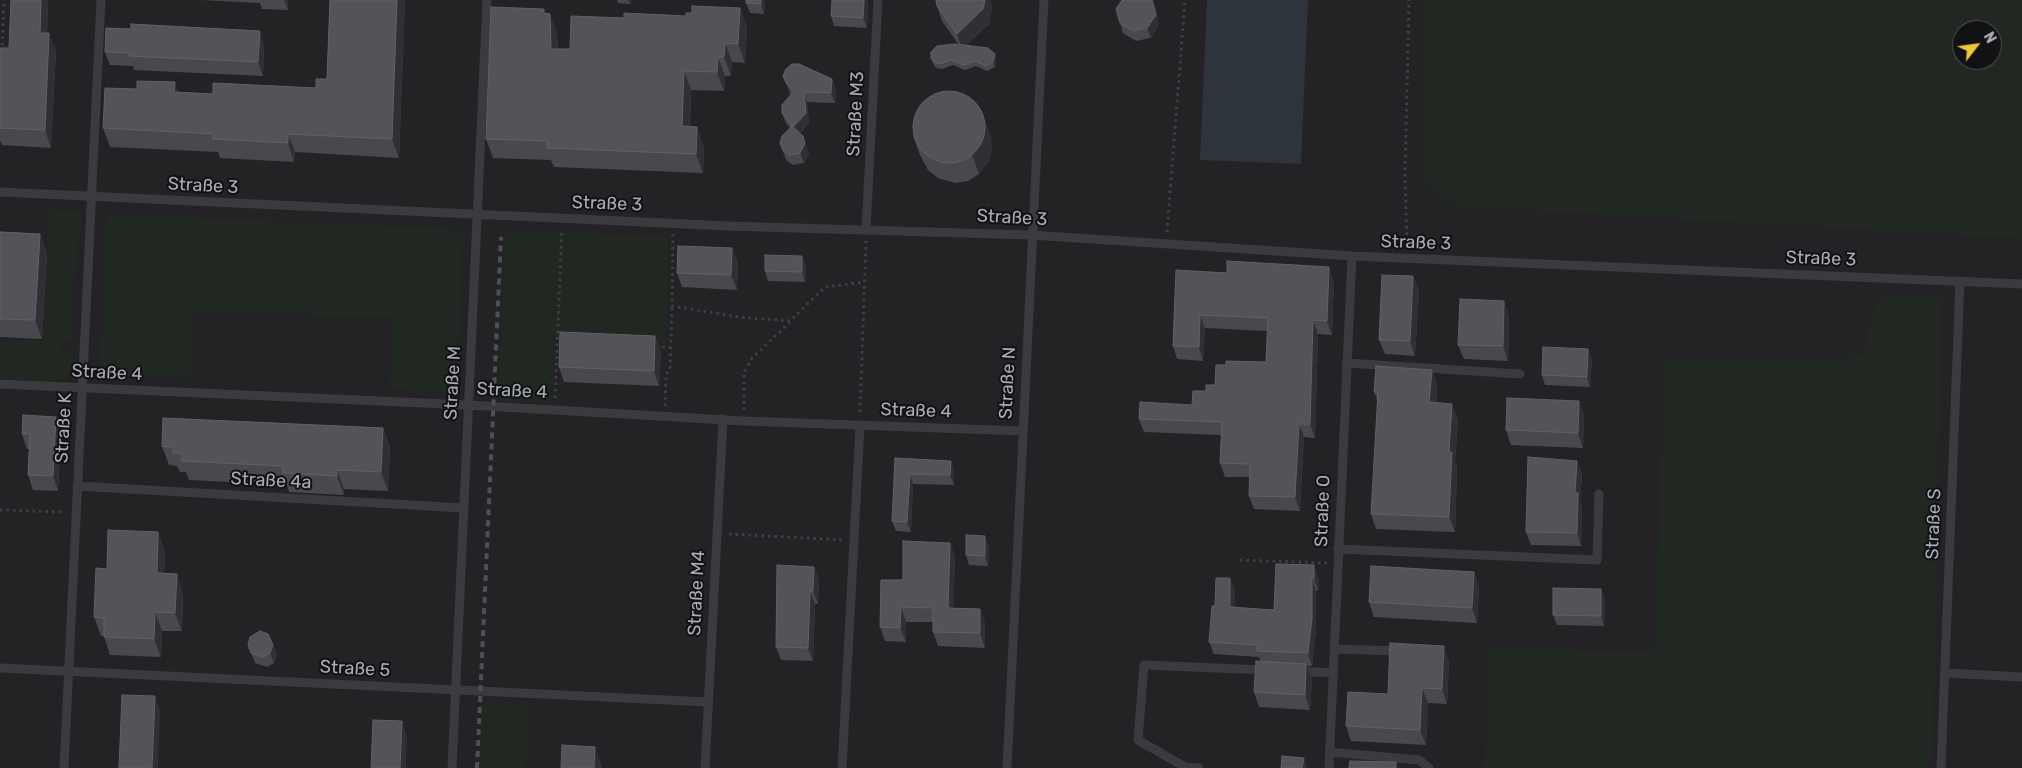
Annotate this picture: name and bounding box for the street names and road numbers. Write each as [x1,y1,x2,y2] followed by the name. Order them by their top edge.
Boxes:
[843,71,869,157] street label: Straße M3
[167,173,239,199] street label: Straße 3
[571,192,643,216] street label: Straße 3
[976,205,1048,231] street label: Straße 3
[1380,231,1452,255] street label: Straße 3
[1785,247,1857,271] street label: Straße 3
[440,345,466,421] street label: Straße M
[995,346,1021,420] street label: Straße N
[71,360,143,386] street label: Straße 4
[476,378,548,404] street label: Straße 4
[51,392,77,464] street label: Straße K
[880,399,952,423] street label: Straße 4
[230,468,312,494] street label: Straße 4a
[1311,475,1335,547] street label: Straße O
[1922,488,1946,560] street label: Straße S
[684,550,710,636] street label: Straße M4
[319,656,391,682] street label: Straße 5

